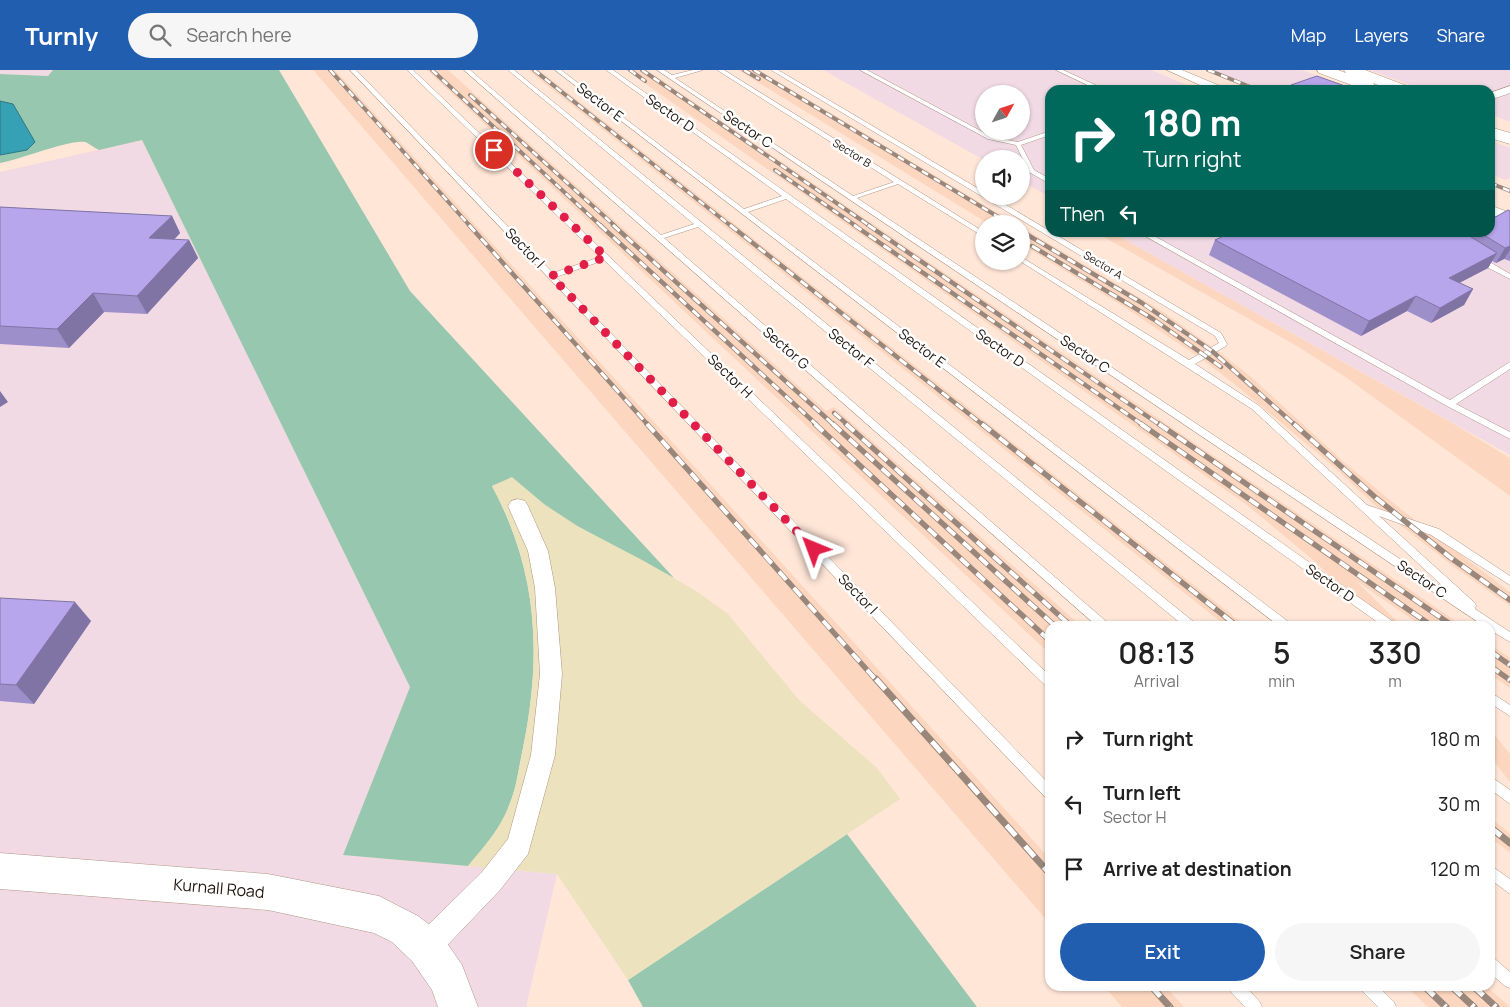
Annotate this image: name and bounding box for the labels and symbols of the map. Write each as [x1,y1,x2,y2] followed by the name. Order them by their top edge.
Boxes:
[573,78,628,125] street label: Sector E
[975,85,1030,140] north arrow
[642,89,698,136] street label: Sector D
[720,105,777,152] street label: Sector C
[473,129,515,171] pin
[830,135,875,170] street label: Sector B
[501,223,549,272] street label: Sector I
[1081,247,1126,282] street label: Sector A
[759,322,814,373] street label: Sector G
[825,324,878,372] street label: Sector F
[895,324,950,371] street label: Sector E
[972,324,1028,371] street label: Sector D
[1057,330,1114,377] street label: Sector C
[704,349,757,402] street label: Sector H
[787,522,839,574] position arrow
[1394,555,1451,602] street label: Sector C
[1302,559,1358,606] street label: Sector D
[834,569,882,618] street label: Sector I
[173,873,265,903] street label: Kurnall Road

